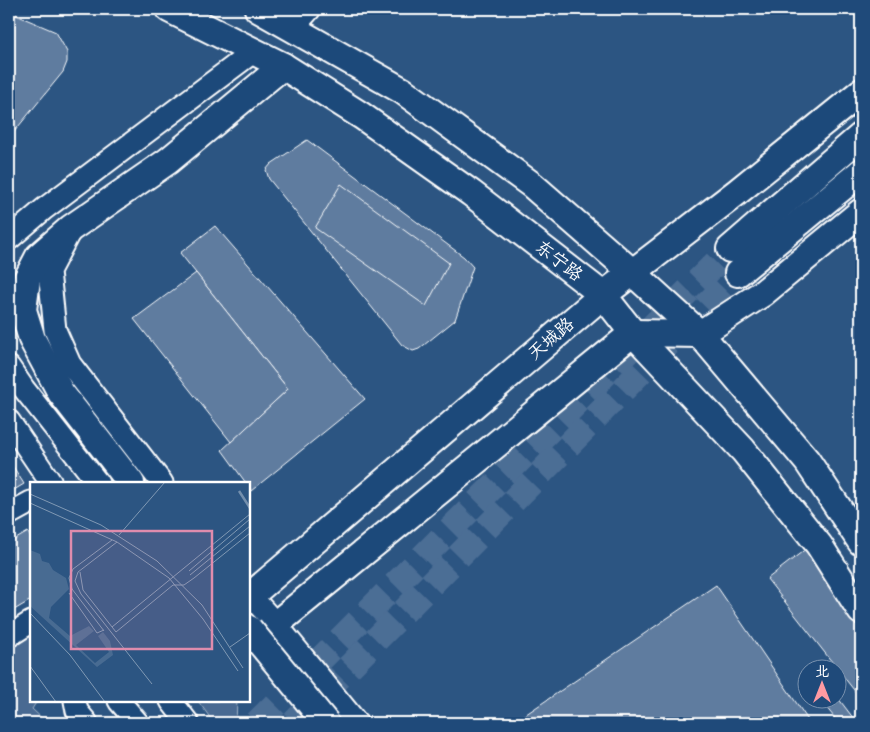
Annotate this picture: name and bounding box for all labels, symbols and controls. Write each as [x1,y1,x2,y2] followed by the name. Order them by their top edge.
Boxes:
[531,236,587,286] street label: 东宁路
[524,313,578,365] street label: 天城路
[30,482,250,702] inset map
[798,660,848,710] north arrow
[815,663,829,680] text: 北

